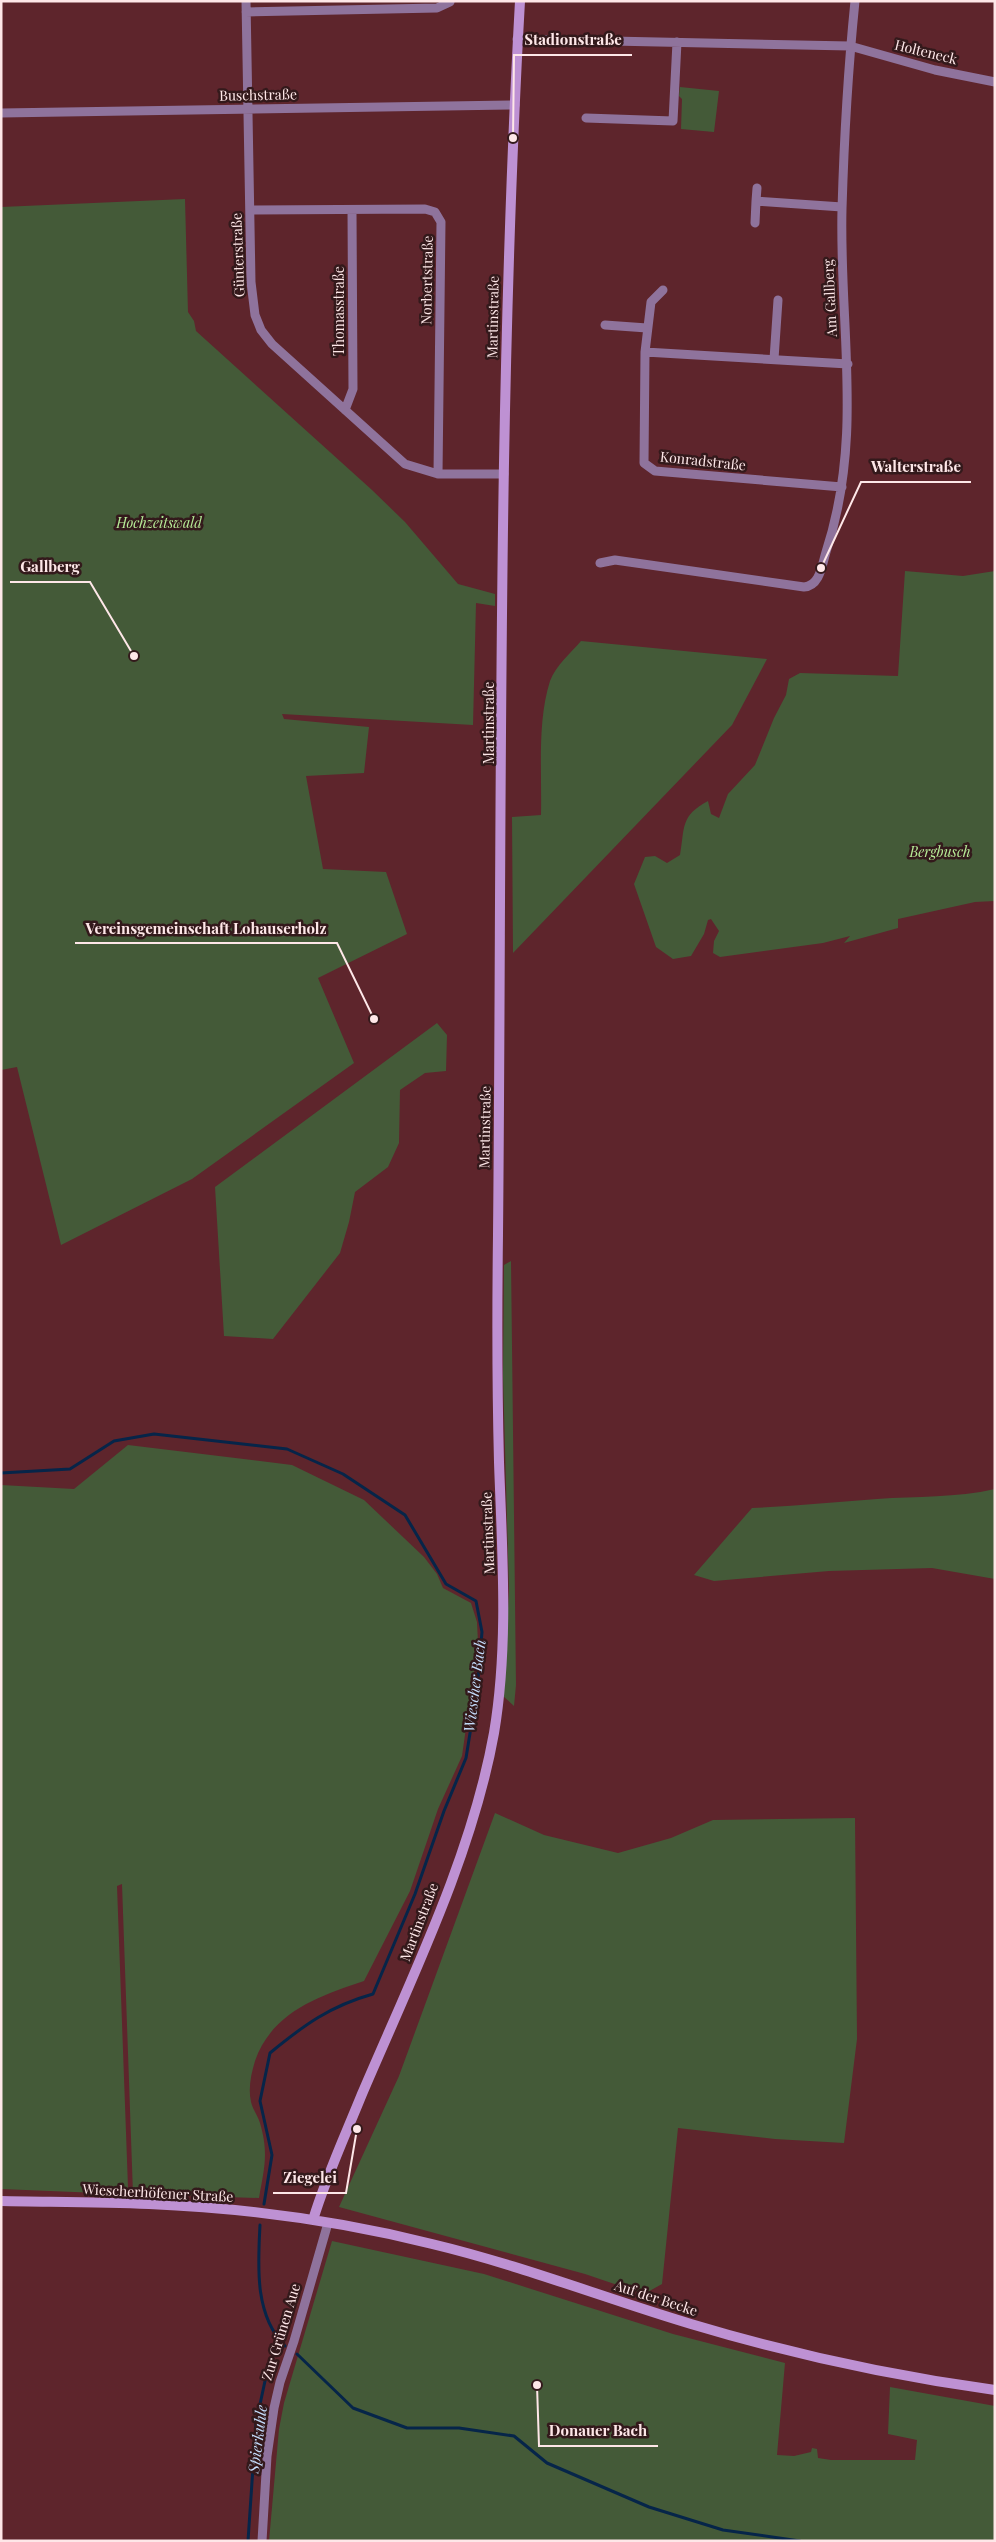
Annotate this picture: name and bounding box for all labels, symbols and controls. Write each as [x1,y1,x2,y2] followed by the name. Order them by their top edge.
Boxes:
[514,25,632,55] callout: Stadionstraße
[524,29,622,49] text: Stadionstraße
[893,35,960,69] street label: Holteneck
[219,84,297,105] street label: Buschstraße
[227,213,248,297] street label: Günterstraße
[416,235,437,325] street label: Norbertstraße
[818,258,841,339] street label: Am Gallberg
[329,266,348,356] street label: Thomasstraße
[482,276,503,358] street label: Martinstraße
[659,447,747,474] street label: Konradstraße
[861,452,971,482] callout: Walterstraße
[870,456,961,476] text: Walterstraße
[115,513,202,532] park label: Hochzeitswald
[10,552,90,582] callout: Gallberg
[20,556,81,576] text: Gallberg
[479,682,498,764] street label: Martinstraße
[909,842,970,861] park label: Bergbusch
[75,913,337,943] callout: Vereinsgemeinschaft Lohauserholz
[84,918,327,938] text: Vereinsgemeinschaft Lohauserholz
[474,1086,495,1168] street label: Martinstraße
[477,1492,498,1575] street label: Martinstraße
[458,1638,490,1733] water label: Wiescher Bach
[395,1880,442,1964] street label: Martinstraße
[273,2163,346,2193] callout: Ziegelei
[283,2167,337,2187] text: Ziegelei
[81,2179,234,2206] street label: Wiescherhöfener Straße
[611,2275,700,2320] street label: Auf der Becke
[257,2281,304,2383] street label: Zur Grünen Aue
[243,2403,271,2475] water label: Spierkuhle
[539,2416,658,2446] callout: Donauer Bach
[549,2420,647,2440] text: Donauer Bach

